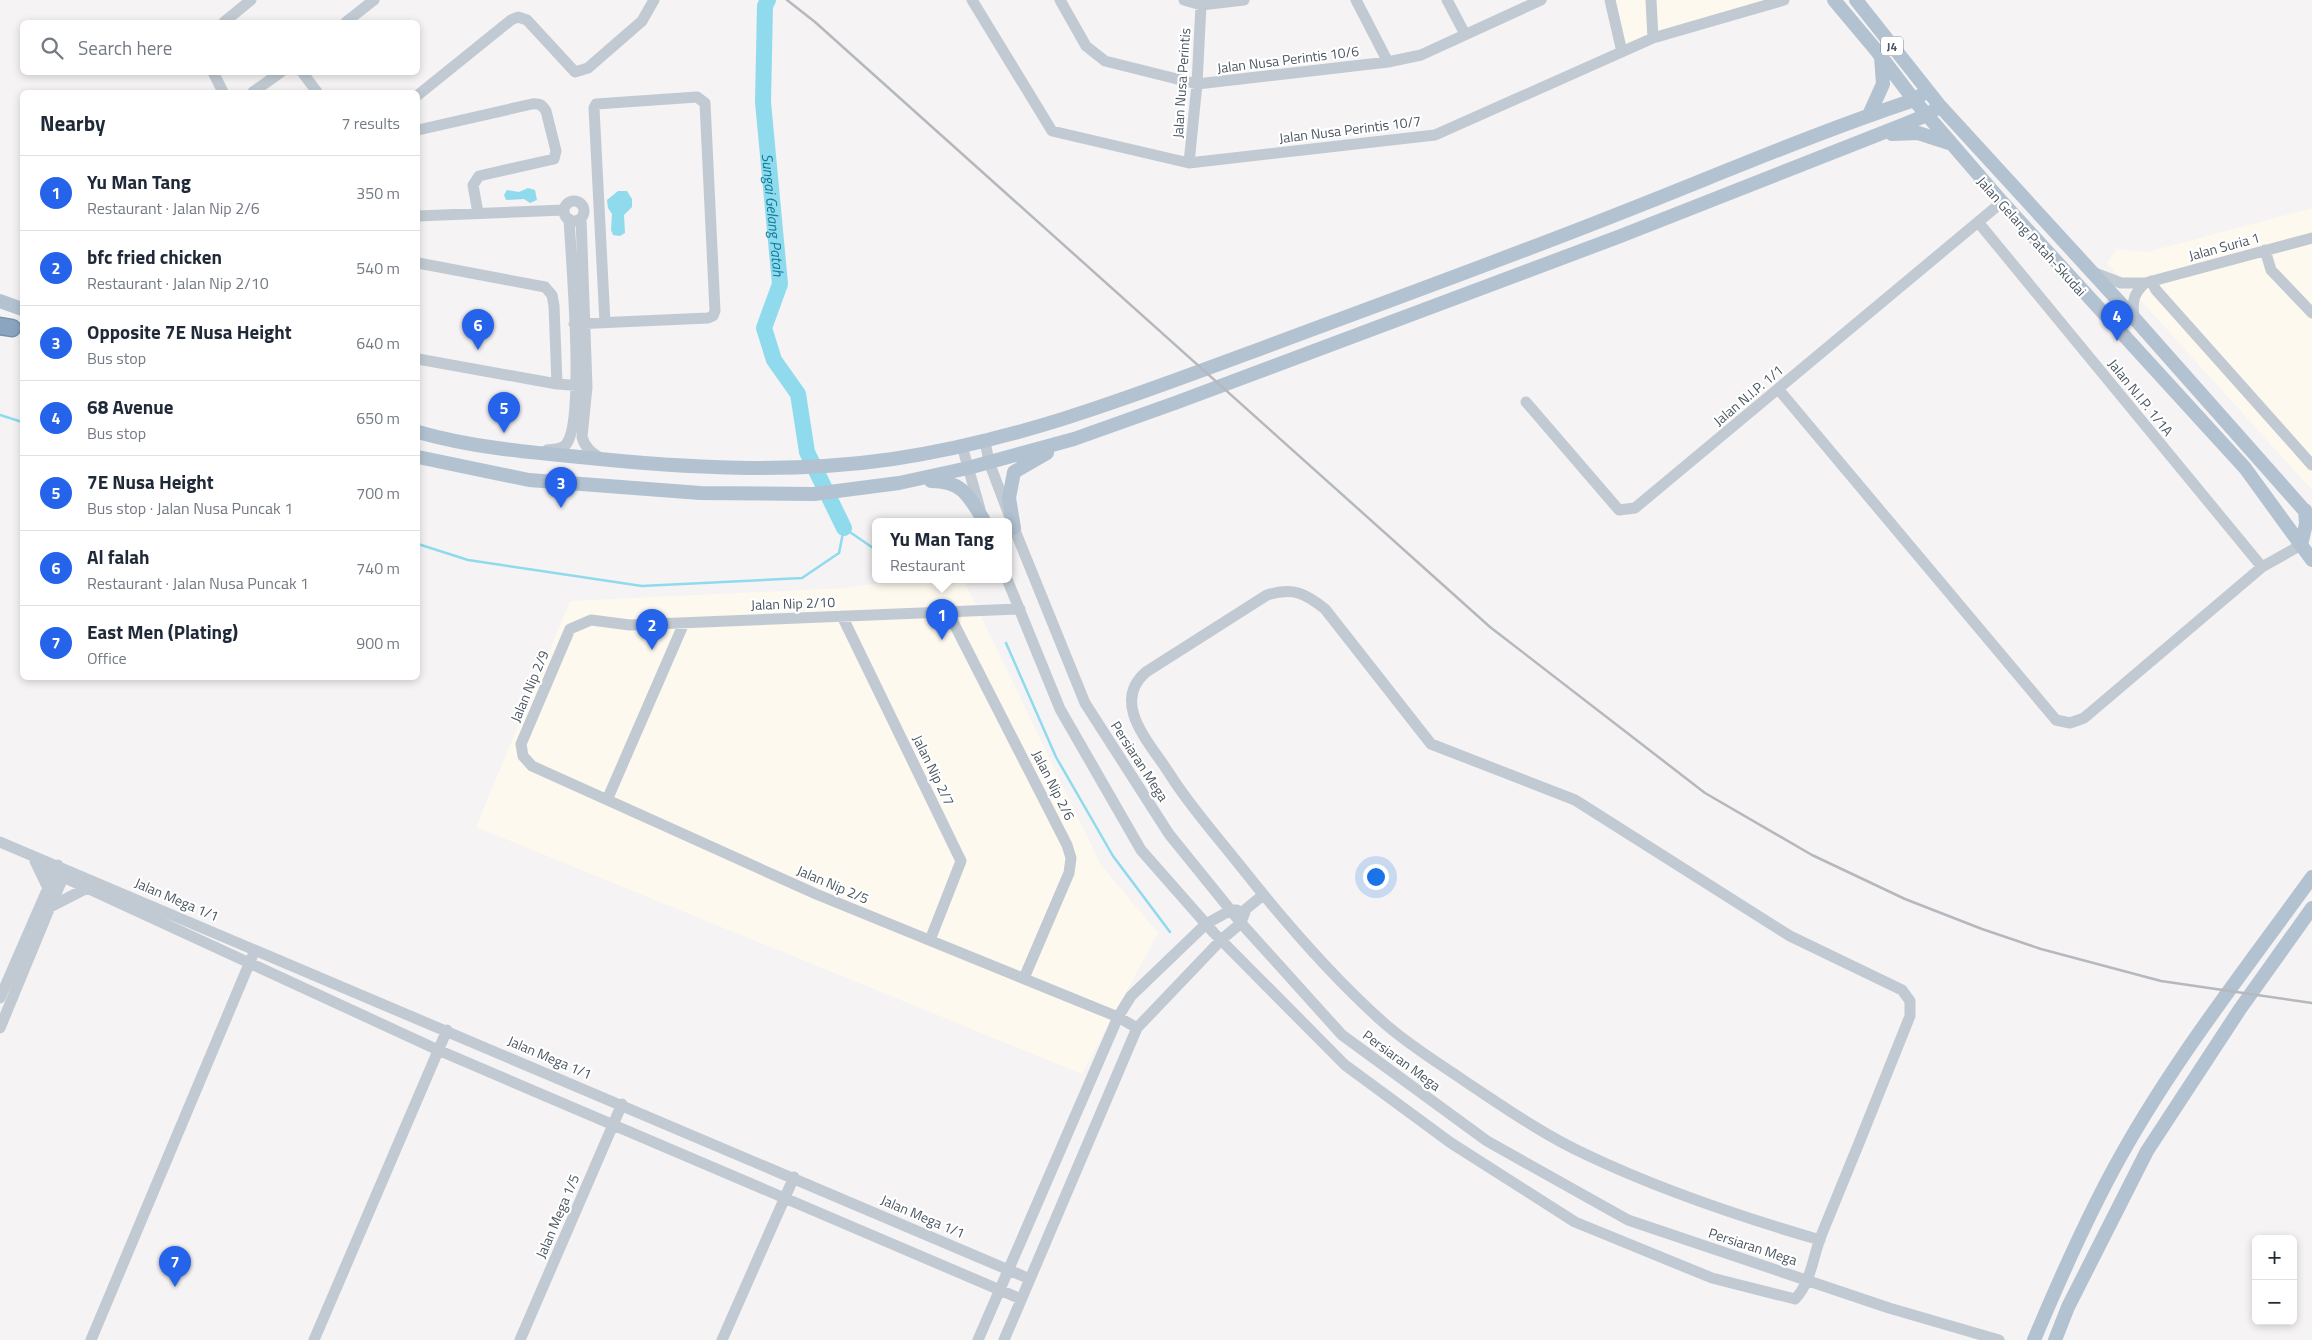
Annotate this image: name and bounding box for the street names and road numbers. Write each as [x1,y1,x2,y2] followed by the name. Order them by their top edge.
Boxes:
[1167,27,1195,139] street label: Jalan Nusa Perintis
[1881,36,1903,56] road number: J4
[1216,40,1360,78] street label: Jalan Nusa Perintis 10/6
[1278,110,1422,148] street label: Jalan Nusa Perintis 10/7
[1972,171,2092,301] street label: Jalan Gelang Patah-Skudai
[2186,226,2262,266] street label: Jalan Suria 1
[2103,354,2179,441] street label: Jalan N.I.P. 1/1A
[1708,359,1788,431] street label: Jalan N.I.P. 1/1
[751,591,836,615] street label: Jalan Nip 2/10
[504,647,554,725] street label: Jalan Nip 2/9
[1106,717,1174,805] street label: Persiaran Mega
[908,731,960,809] street label: Jalan Nip 2/7
[1027,746,1081,824] street label: Jalan Nip 2/6
[794,859,872,909] street label: Jalan Nip 2/5
[132,872,222,926] street label: Jalan Mega 1/1
[1359,1024,1445,1096] street label: Persiaran Mega
[505,1030,595,1084] street label: Jalan Mega 1/1
[530,1171,584,1261] street label: Jalan Mega 1/5
[878,1189,968,1243] street label: Jalan Mega 1/1
[1706,1222,1800,1270] street label: Persiaran Mega

